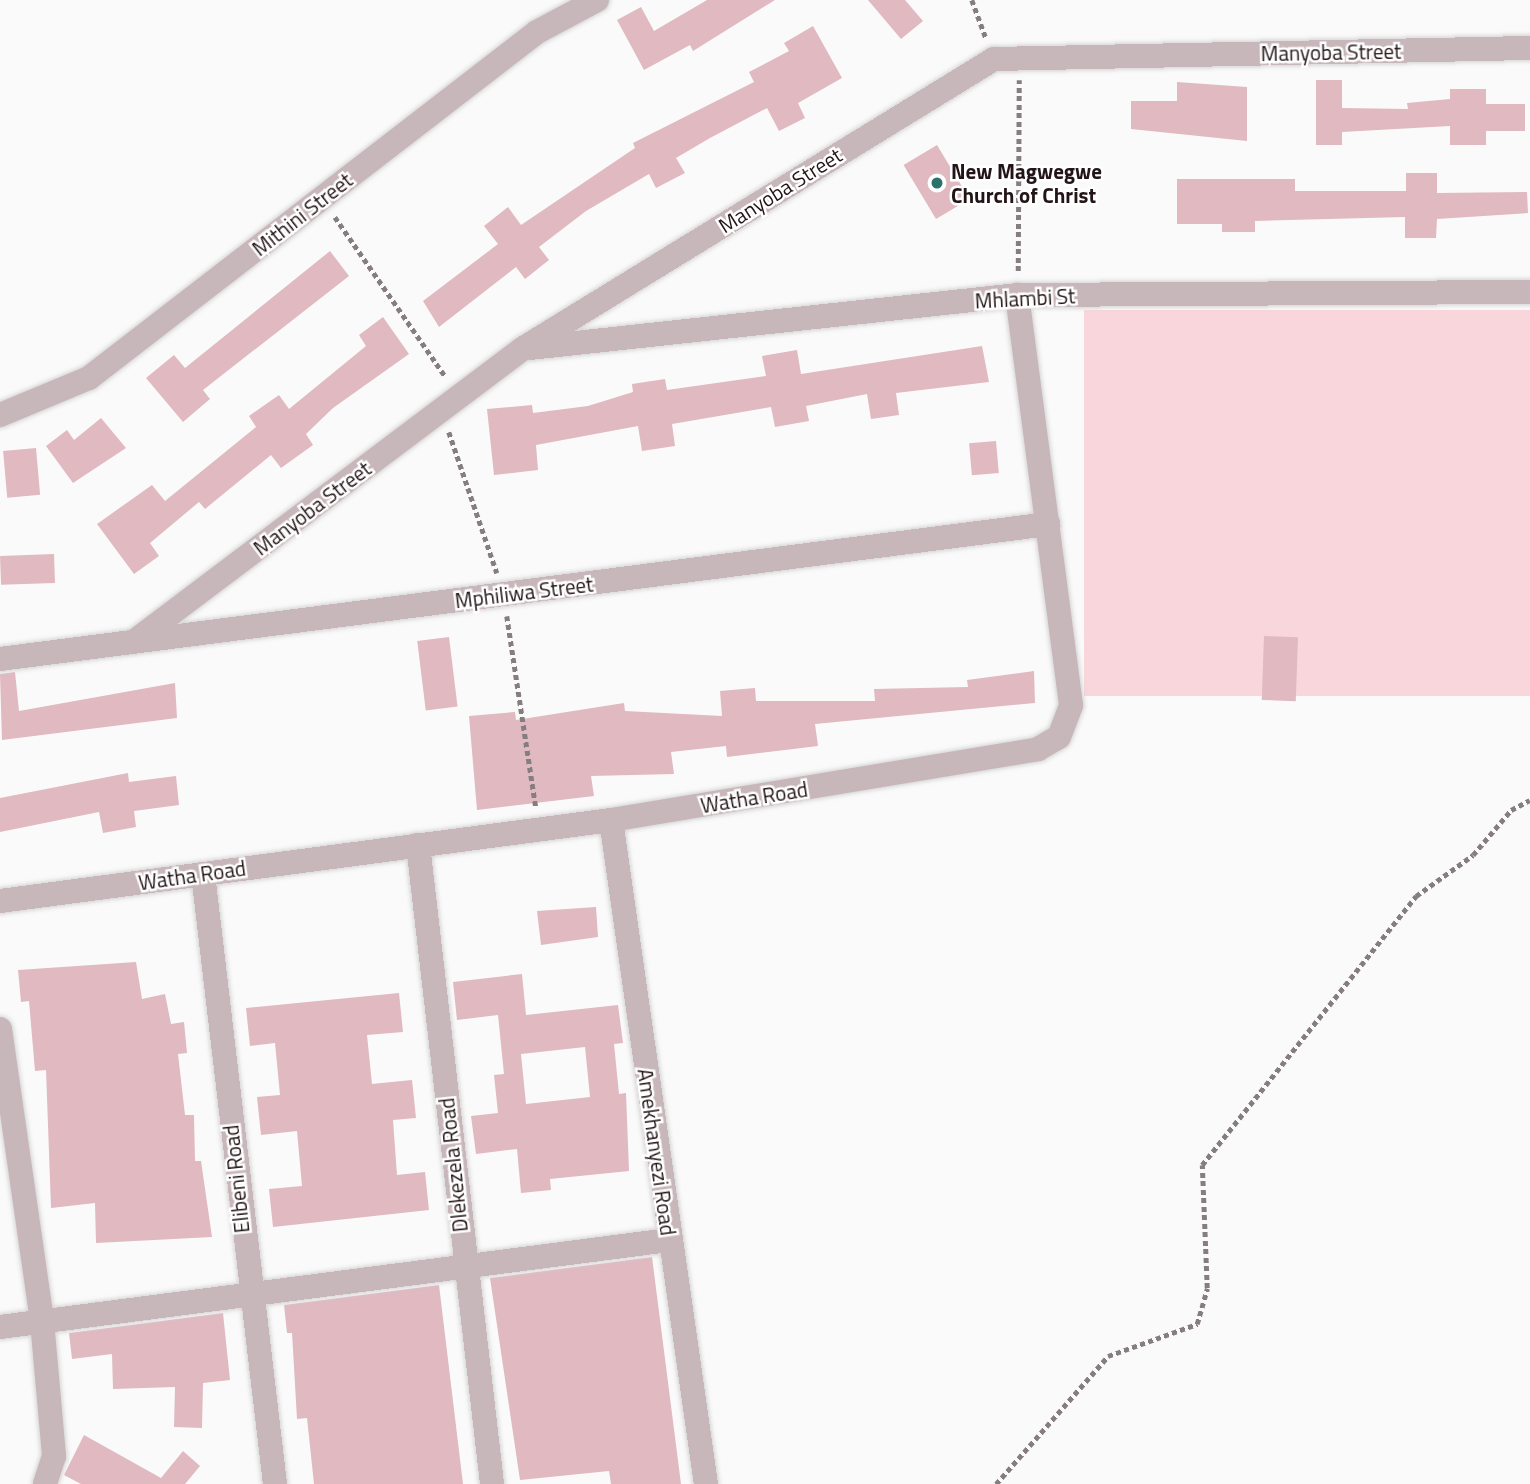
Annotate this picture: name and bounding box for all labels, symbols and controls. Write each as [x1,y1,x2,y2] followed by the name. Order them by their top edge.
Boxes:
[1260,38,1402,66] street label: Manyoba Street
[714,142,846,238] street label: Manyoba Street
[951,158,1102,208] place label: New Magwegwe Church of Christ
[247,167,357,261] street label: Mithini Street
[929,175,945,191] marker: New Magwegwe Church of Christ
[974,283,1076,313] street label: Mhlambi St
[248,456,376,560] street label: Manyoba Street
[453,571,595,613] street label: Mphiliwa Street
[699,776,809,818] street label: Watha Road
[137,855,247,895] street label: Watha Road
[633,1067,681,1237] street label: Amekhanyezi Road
[433,1097,473,1233] street label: Dlekezela Road
[218,1124,254,1234] street label: Elibeni Road

